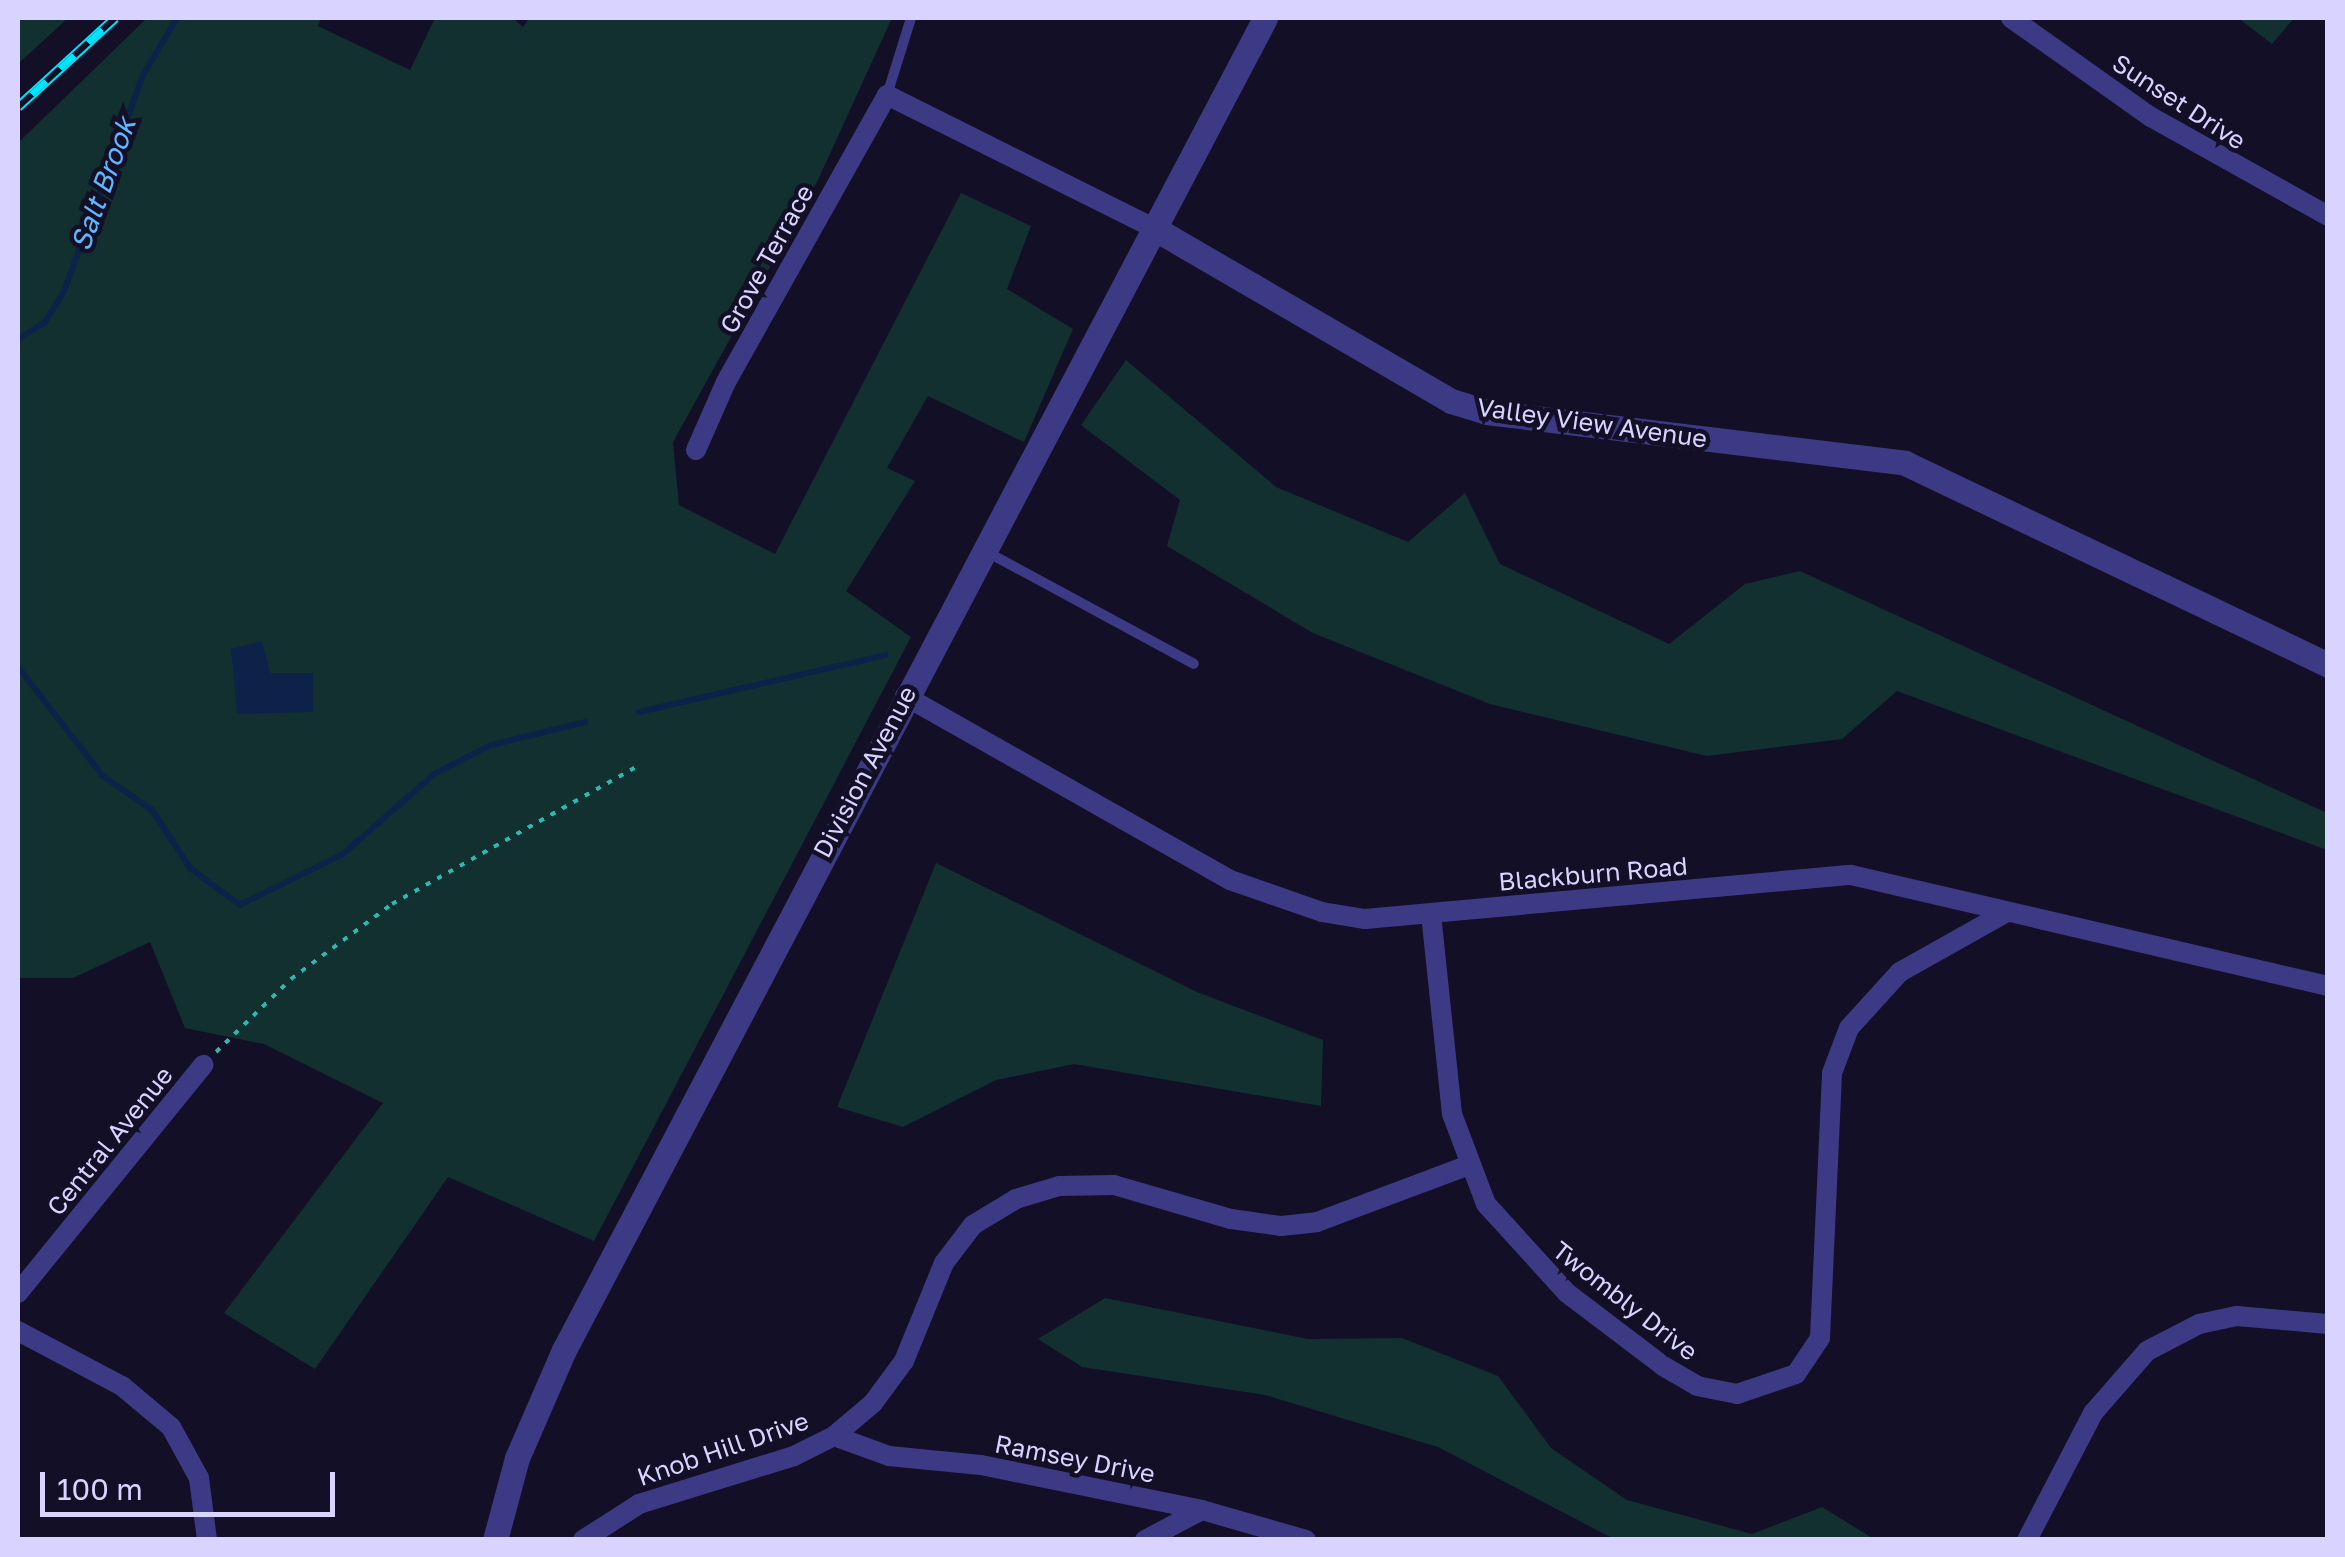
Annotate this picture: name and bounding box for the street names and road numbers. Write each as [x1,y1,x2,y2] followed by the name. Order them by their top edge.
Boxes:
[2107,48,2251,156] street label: Sunset Drive
[714,180,820,338] street label: Grove Terrace
[1475,392,1709,454] street label: Valley View Avenue
[807,681,923,863] street label: Division Avenue
[1497,851,1689,897] street label: Blackburn Road
[41,1061,179,1221] street label: Central Avenue
[1547,1235,1703,1367] street label: Twombly Drive
[633,1406,813,1492] street label: Knob Hill Drive
[992,1429,1158,1489] street label: Ramsey Drive

